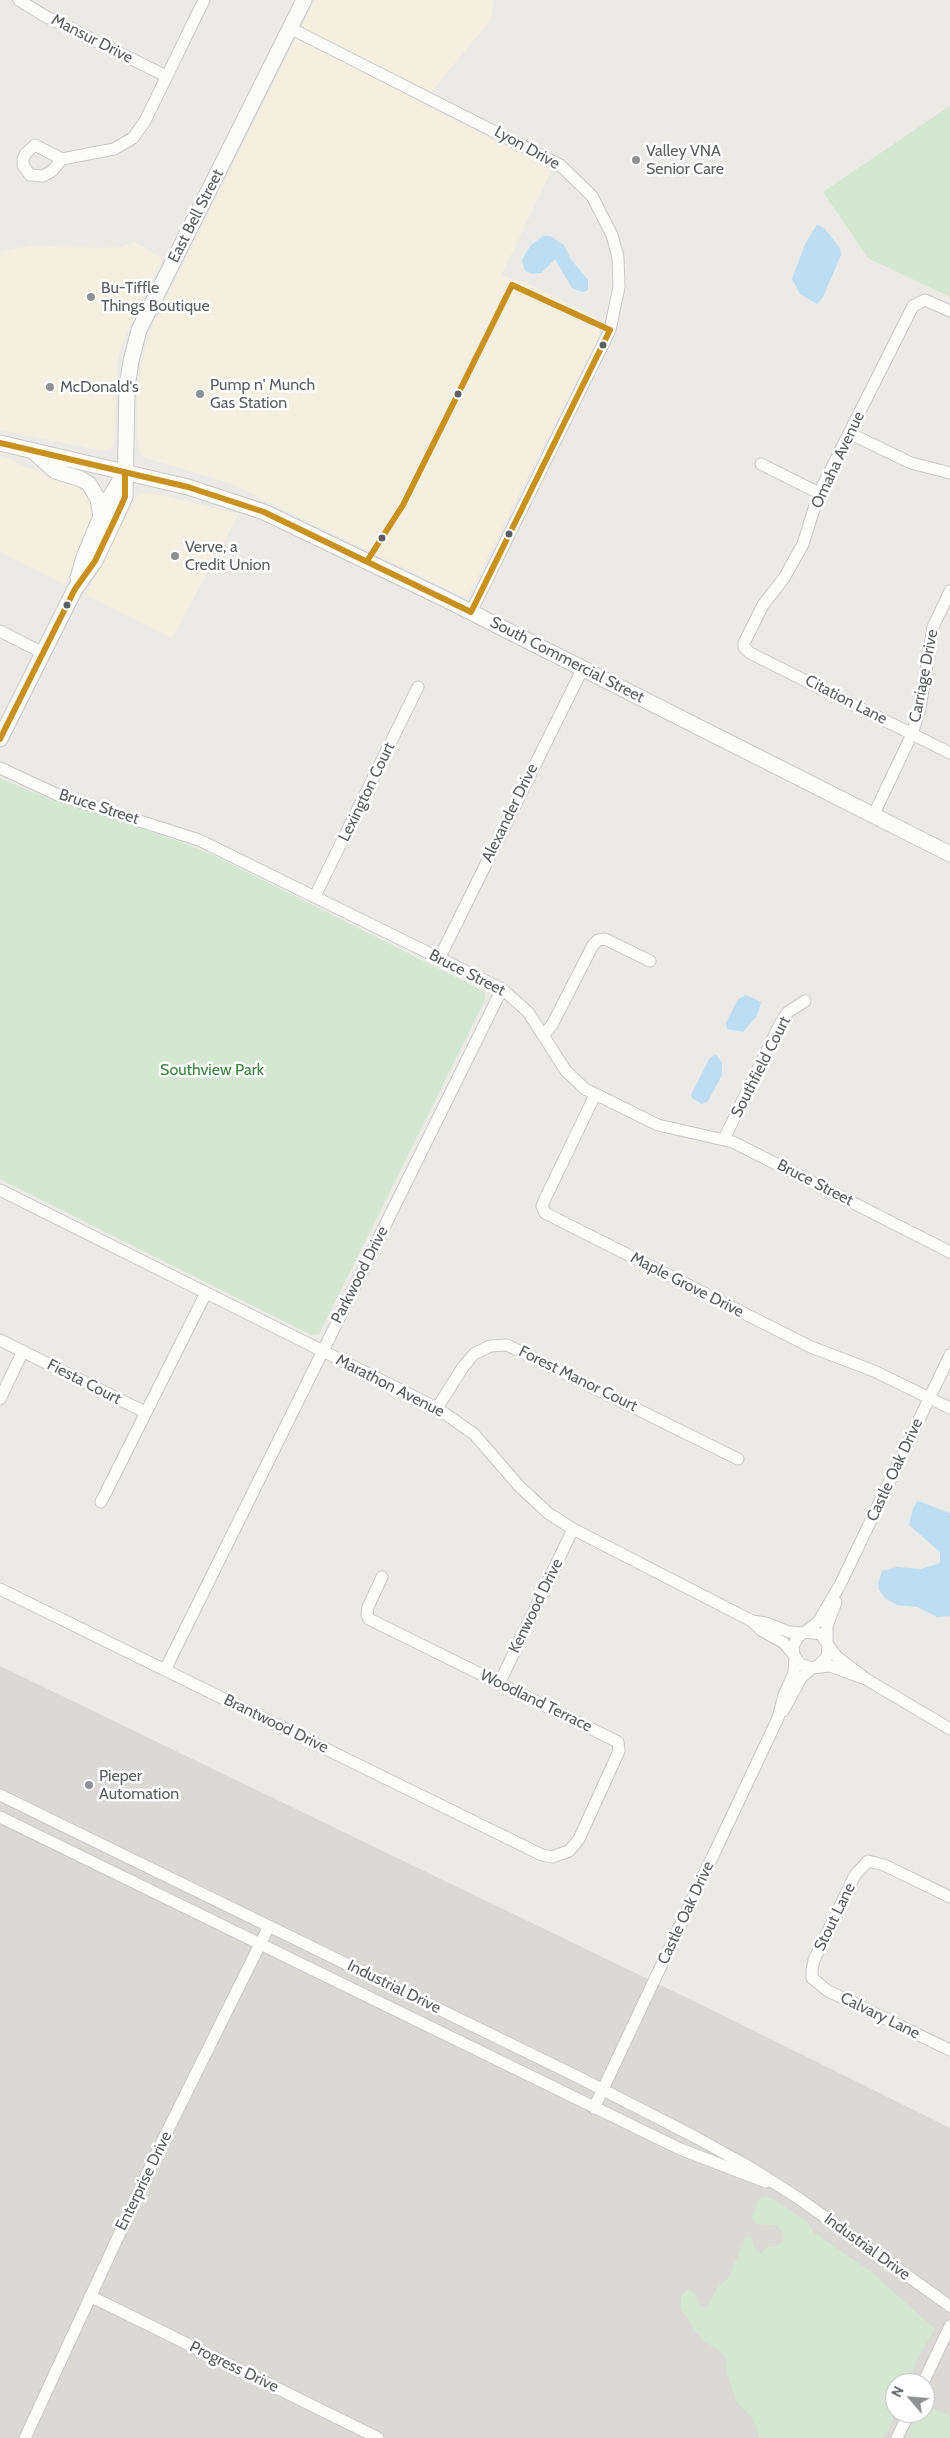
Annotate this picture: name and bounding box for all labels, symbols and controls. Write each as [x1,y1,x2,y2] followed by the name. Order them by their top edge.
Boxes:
[48,10,136,68] street label: Mansur Drive
[491,122,563,174] street label: Lyon Drive
[646,141,724,179] place label: Valley VNA Senior Care
[630,154,642,166] marker: Valley VNA Senior Care
[164,166,228,266] street label: East Bell Street
[101,278,210,316] place label: Bu-Tiffle Things Boutique
[85,291,97,303] marker: Bu-Tiffle Things Boutique
[598,340,608,350] unlabelled marker
[210,375,315,413] place label: Pump n' Munch Gas Station
[60,377,139,397] place label: McDonald's
[44,381,56,393] marker: McDonald's
[194,388,206,400] marker: Pump n' Munch Gas Station
[453,389,463,399] unlabelled marker
[807,409,869,511] street label: Omaha Avenue
[504,529,514,539] unlabelled marker
[377,533,387,543] unlabelled marker
[185,537,270,575] place label: Verve, a Credit Union
[169,550,181,562] marker: Verve, a Credit Union
[62,600,72,610] unlabelled marker
[487,613,647,707] street label: South Commercial Street
[906,628,942,724] street label: Carriage Drive
[802,671,890,729] street label: Citation Lane
[335,739,399,845] street label: Lexington Court
[478,761,542,865] street label: Alexander Drive
[57,785,141,829] street label: Bruce Street
[426,946,508,1000] street label: Bruce Street
[727,1013,795,1121] street label: Southfield Court
[160,1060,264,1080] park label: Southview Park
[774,1156,856,1210] street label: Bruce Street
[327,1223,393,1327] street label: Parkwood Drive
[627,1248,747,1322] street label: Maple Grove Drive
[516,1342,640,1416] street label: Forest Manor Court
[333,1350,447,1422] street label: Marathon Avenue
[44,1355,124,1409] street label: Fiesta Court
[863,1415,927,1525] street label: Castle Oak Drive
[505,1556,567,1656] street label: Kenwood Drive
[477,1666,595,1736] street label: Woodland Terrace
[221,1690,331,1758] street label: Brantwood Drive
[99,1766,179,1804] place label: Pieper Automation
[83,1779,95,1791] marker: Pieper Automation
[654,1858,718,1968] street label: Castle Oak Drive
[810,1880,860,1954] street label: Stout Lane
[344,1956,444,2018] street label: Industrial Drive
[837,1988,923,2044] street label: Calvary Lane
[112,2128,176,2234] street label: Enterprise Drive
[820,2209,914,2285] street label: Industrial Drive
[186,2337,282,2397] street label: Progress Drive
[885,2373,935,2423] north arrow
[887,2383,908,2400] text: N

